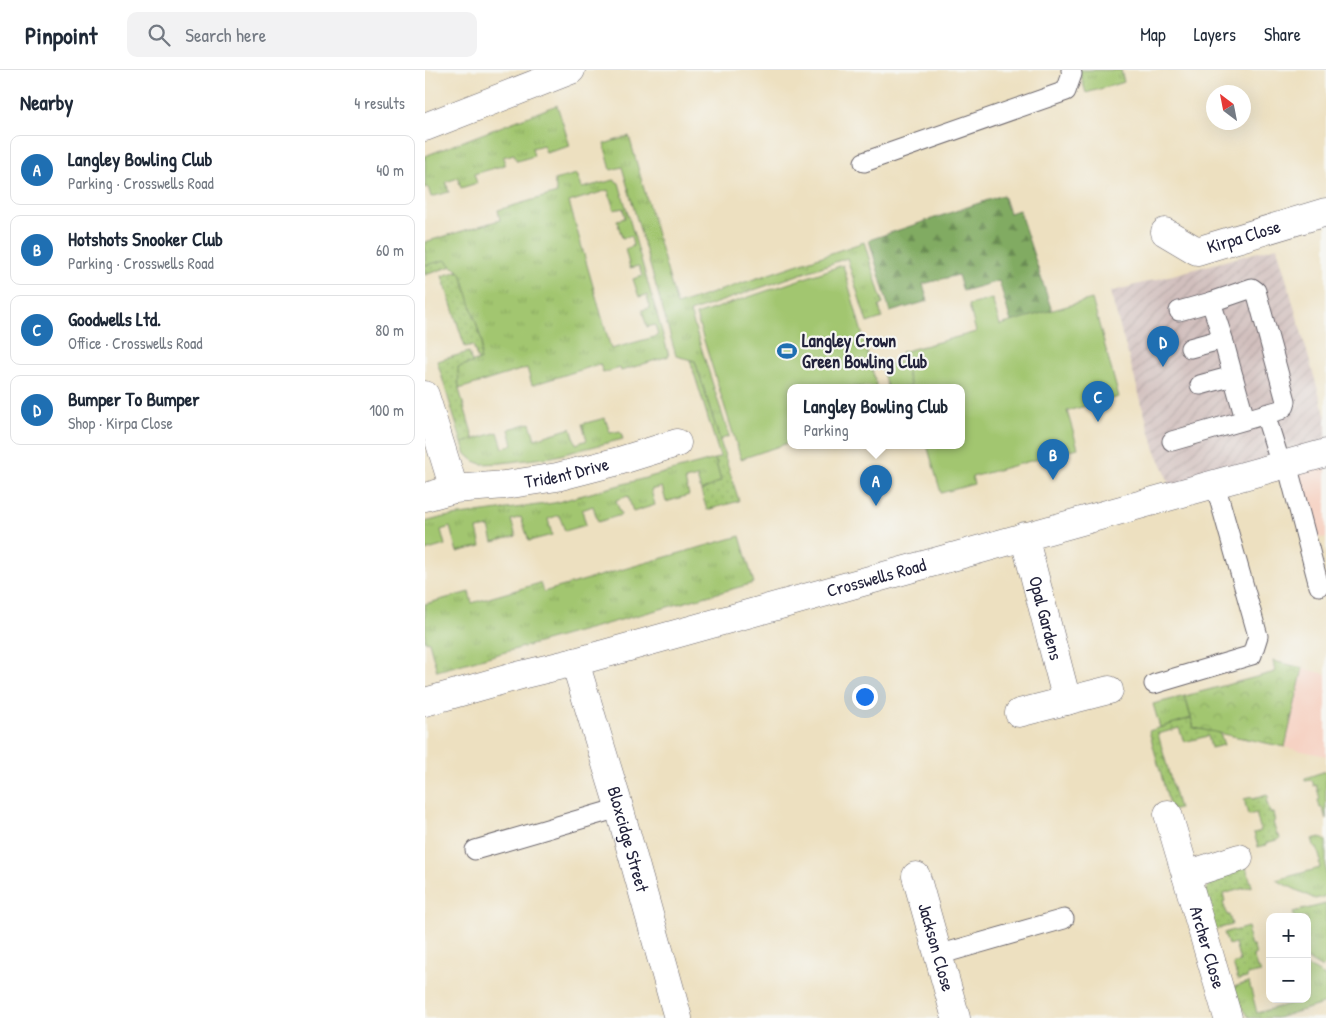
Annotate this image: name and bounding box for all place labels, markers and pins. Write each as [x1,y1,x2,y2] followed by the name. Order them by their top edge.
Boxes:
[1147,326,1179,367] pin: D
[802,328,928,375] place label: Langley Crown Green Bowling Club
[776,340,798,362] sports icon: Langley Crown Green Bowling Club
[1082,381,1114,422] pin: C
[1037,439,1069,480] pin: B
[860,465,892,506] pin: A

